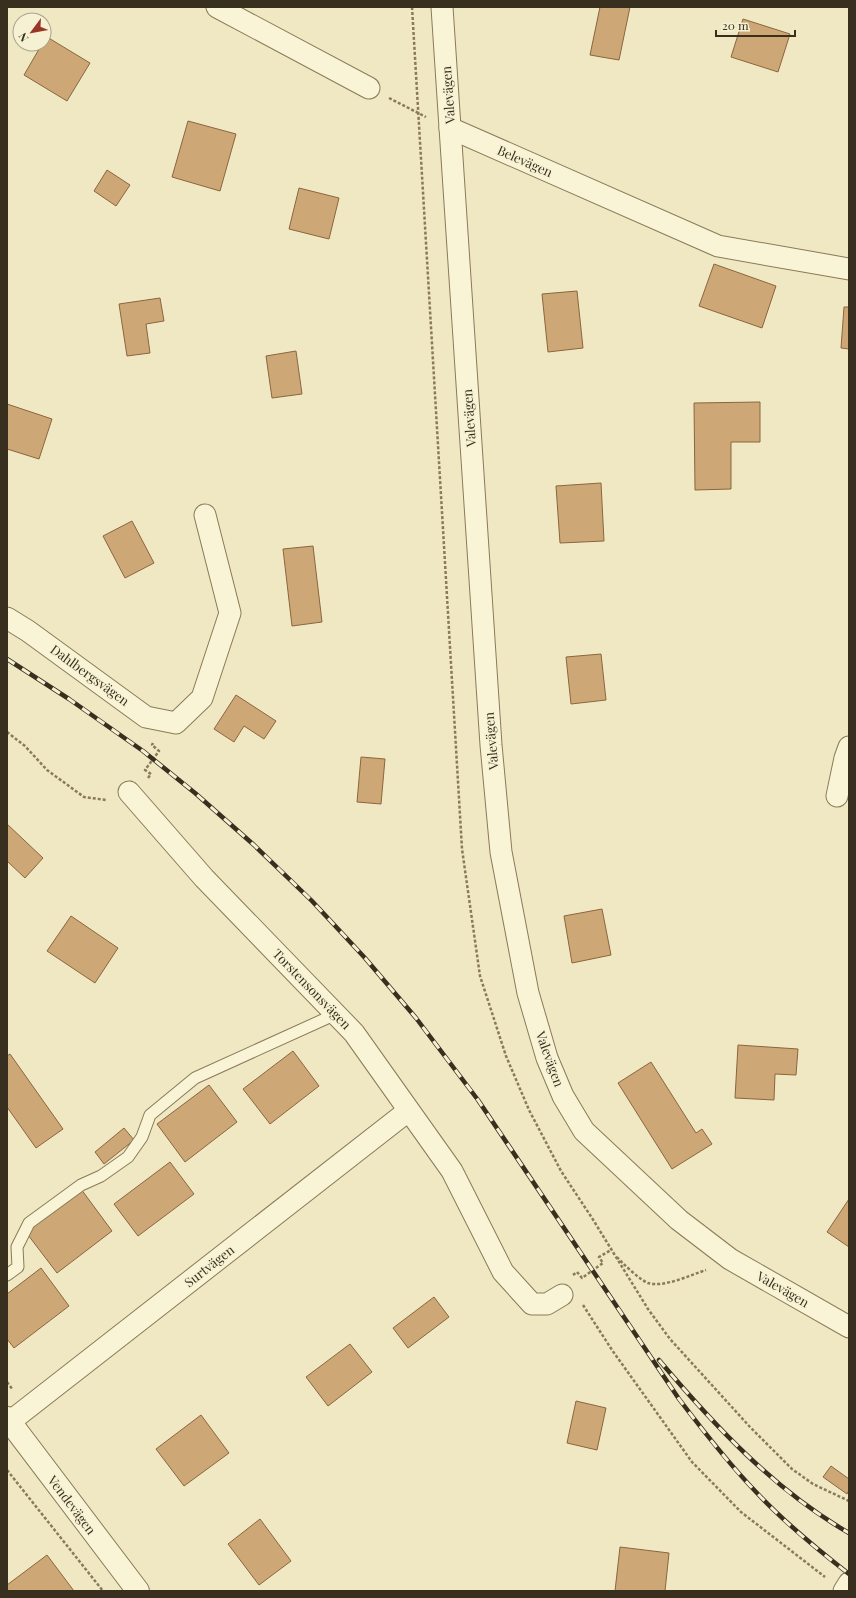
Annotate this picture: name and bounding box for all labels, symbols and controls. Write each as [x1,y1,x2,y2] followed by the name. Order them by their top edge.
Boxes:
[12,12,52,52] north arrow
[716,12,795,38] scale bar
[722,17,749,33] text: 20 m
[15,30,32,45] text: N
[437,65,458,125] street label: Valevägen
[495,141,556,180] street label: Belevägen
[458,388,479,448] street label: Valevägen
[48,640,133,709] street label: Dahlbergsvägen
[479,711,502,772] street label: Valevägen
[270,945,355,1033] street label: Torstensonsvägen
[532,1028,568,1089] street label: Valevägen
[180,1241,237,1290] street label: Surtvägen
[753,1266,813,1311] street label: Valevägen
[44,1471,100,1538] street label: Vendevägen

